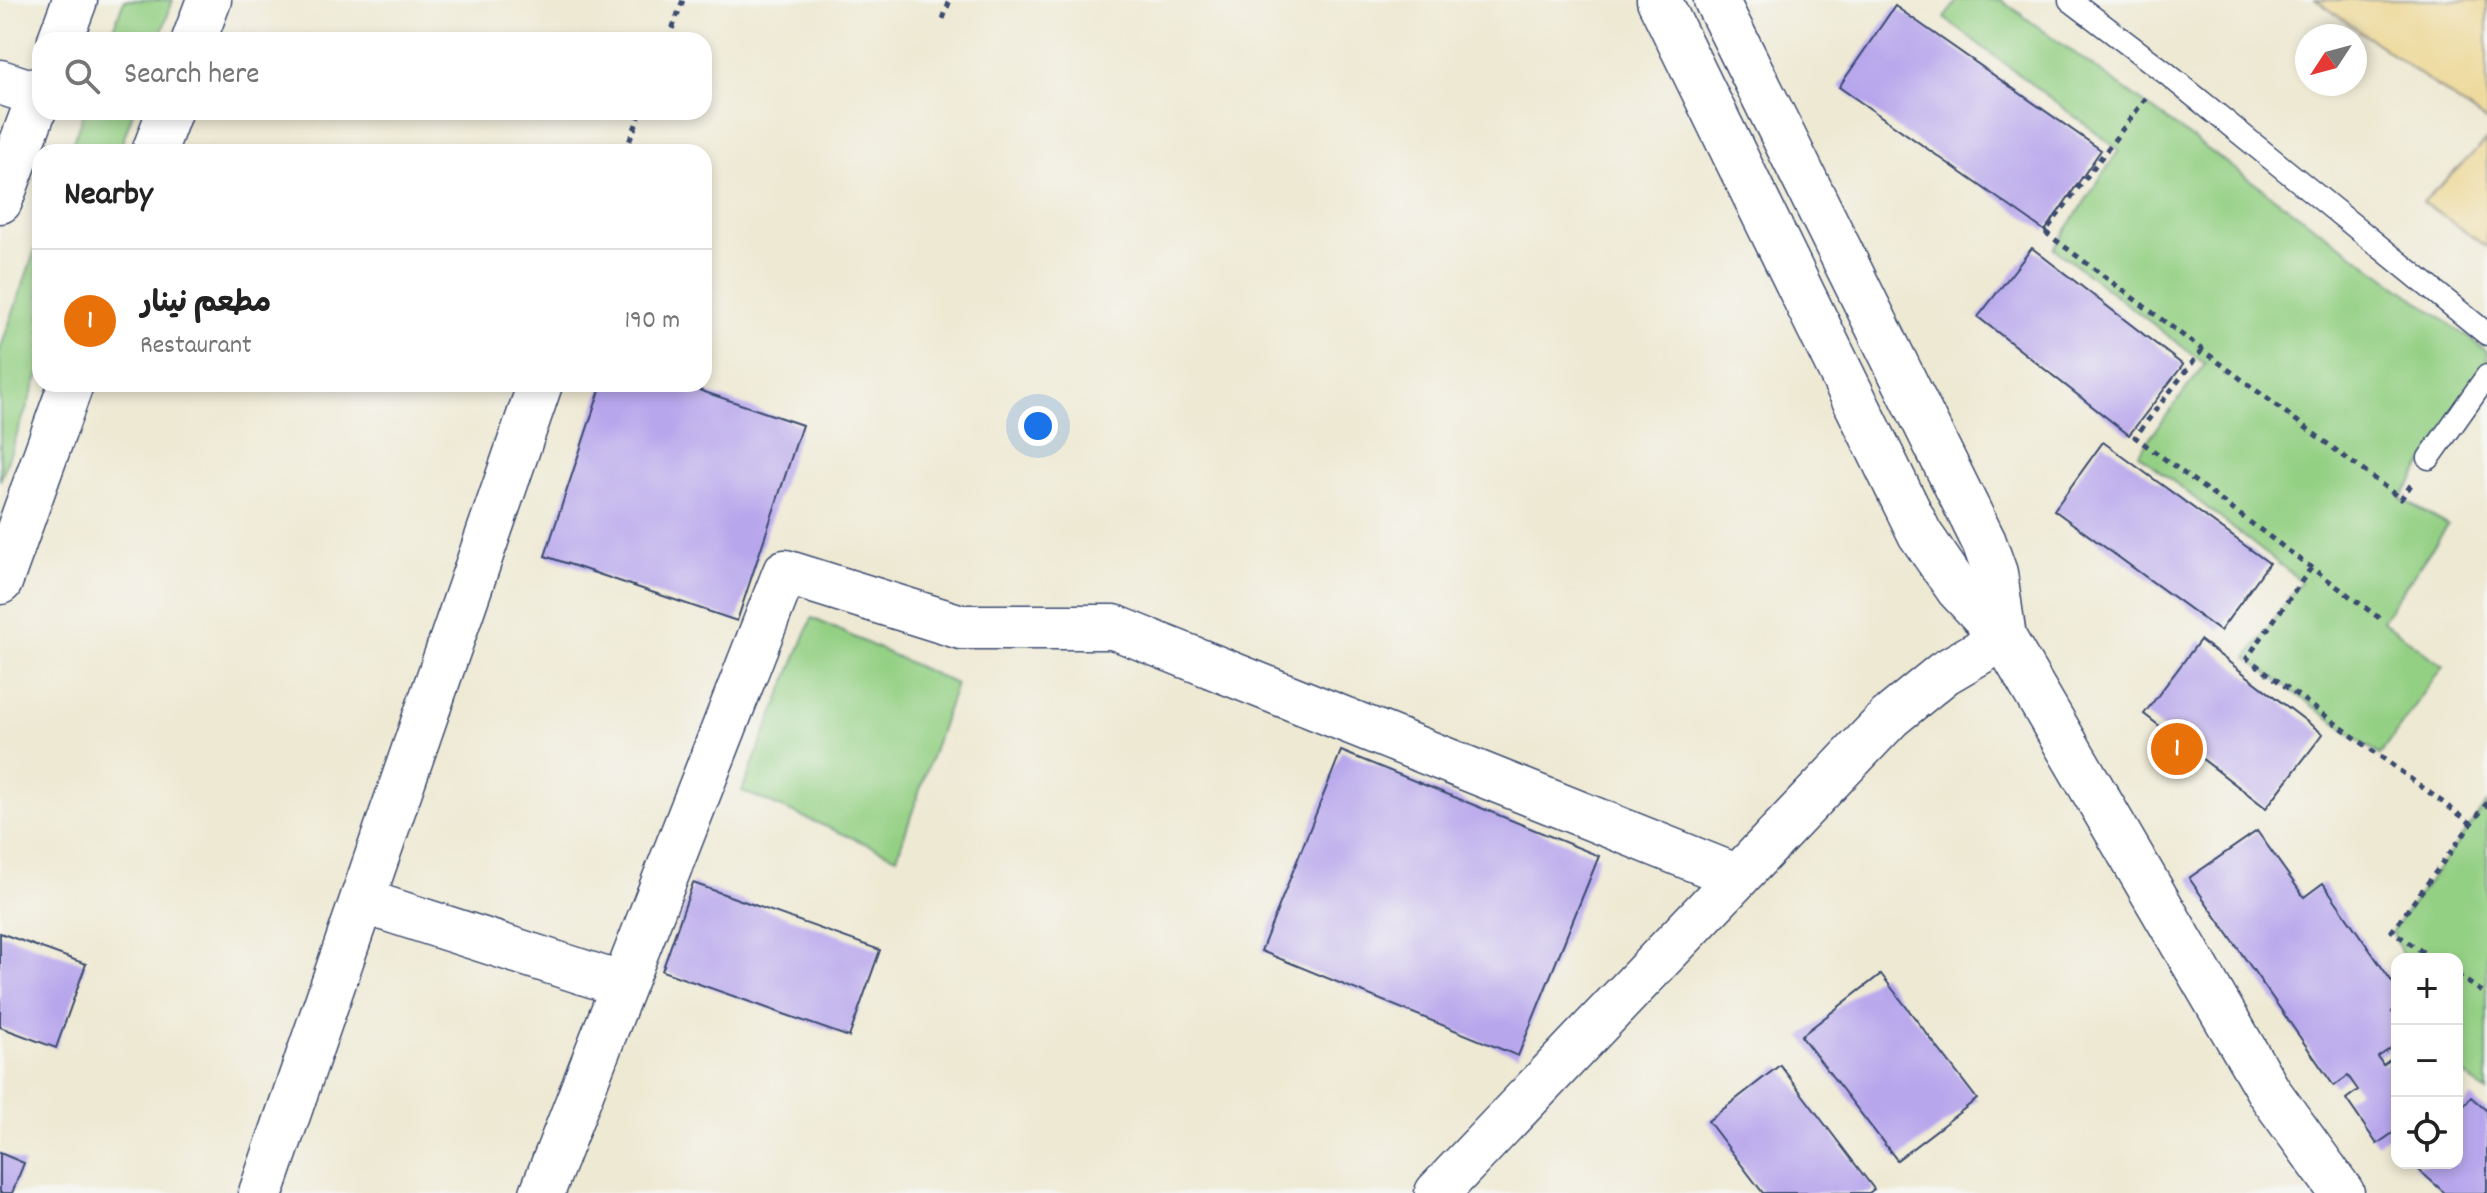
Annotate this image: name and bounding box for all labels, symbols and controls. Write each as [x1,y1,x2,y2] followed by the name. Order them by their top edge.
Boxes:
[2295,24,2367,96] north arrow
[32,32,712,120] search box
[60,54,104,98] icon: search
[124,55,260,98] text: Search here
[64,172,153,221] text: Nearby
[140,284,271,327] text: مطعم نينار
[87,303,93,340] text: 1
[624,303,680,340] text: 190 m
[140,328,252,365] text: Restaurant
[1018,406,1058,446] your location
[2151,719,2203,779] pin: 1
[2391,953,2463,1169] map controls
[2391,953,2463,1025] button: +
[2391,1025,2463,1097] button: −
[2391,1097,2463,1169] button: locate

